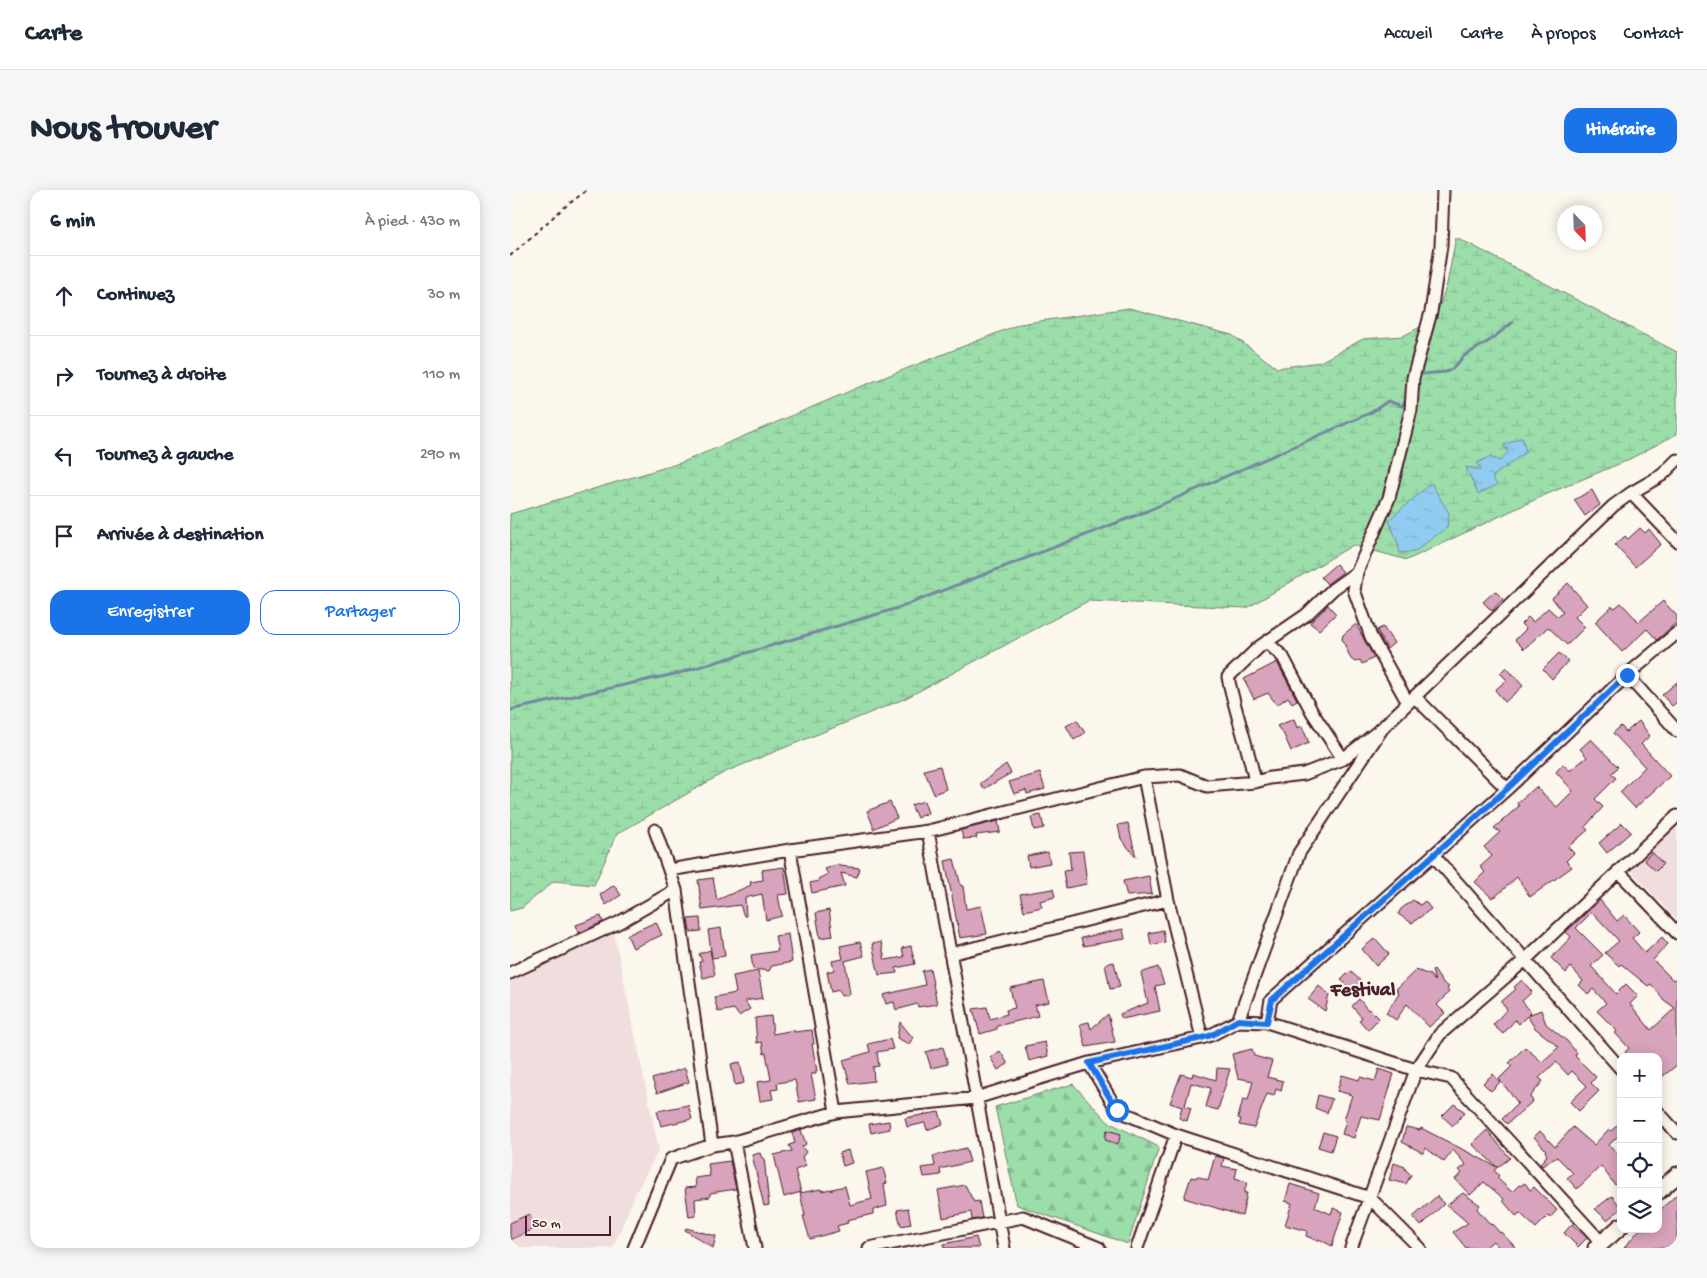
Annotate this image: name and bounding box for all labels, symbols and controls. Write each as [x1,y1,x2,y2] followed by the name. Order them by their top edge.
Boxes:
[25,20,82,49] text: Carte
[1384,24,1432,45] text: Accueil
[1460,24,1503,45] text: Carte
[1531,24,1596,45] text: À propos
[1624,24,1682,45] text: Contact
[1564,108,1677,153] button: Itinéraire
[30,110,216,151] text: Nous trouver
[1557,205,1602,250] north arrow
[50,210,95,235] text: 6 min
[365,213,460,232] text: À pied · 430 m
[50,282,78,310] icon: ahead
[97,284,174,307] text: Continuez
[427,286,460,305] text: 30 m
[50,362,78,390] icon: right
[97,364,226,387] text: Tournez à droite
[423,366,460,385] text: 110 m
[50,442,78,470] icon: left
[97,444,233,467] text: Tournez à gauche
[420,446,460,465] text: 290 m
[50,522,78,550] icon: arrive
[97,524,263,547] text: Arrivée à destination
[50,590,250,635] button: Enregistrer
[260,590,460,635] button: Partager
[1616,664,1639,687] route end
[1330,980,1396,1003] district label: Festival
[1617,1053,1662,1233] map controls
[1617,1053,1662,1098] button: +
[1617,1098,1662,1143] button: −
[1106,1099,1129,1122] route start
[1617,1143,1662,1188] button: locate
[1617,1188,1662,1233] button: layers
[525,1213,611,1236] scale bar
[532,1216,561,1233] text: 50 m

